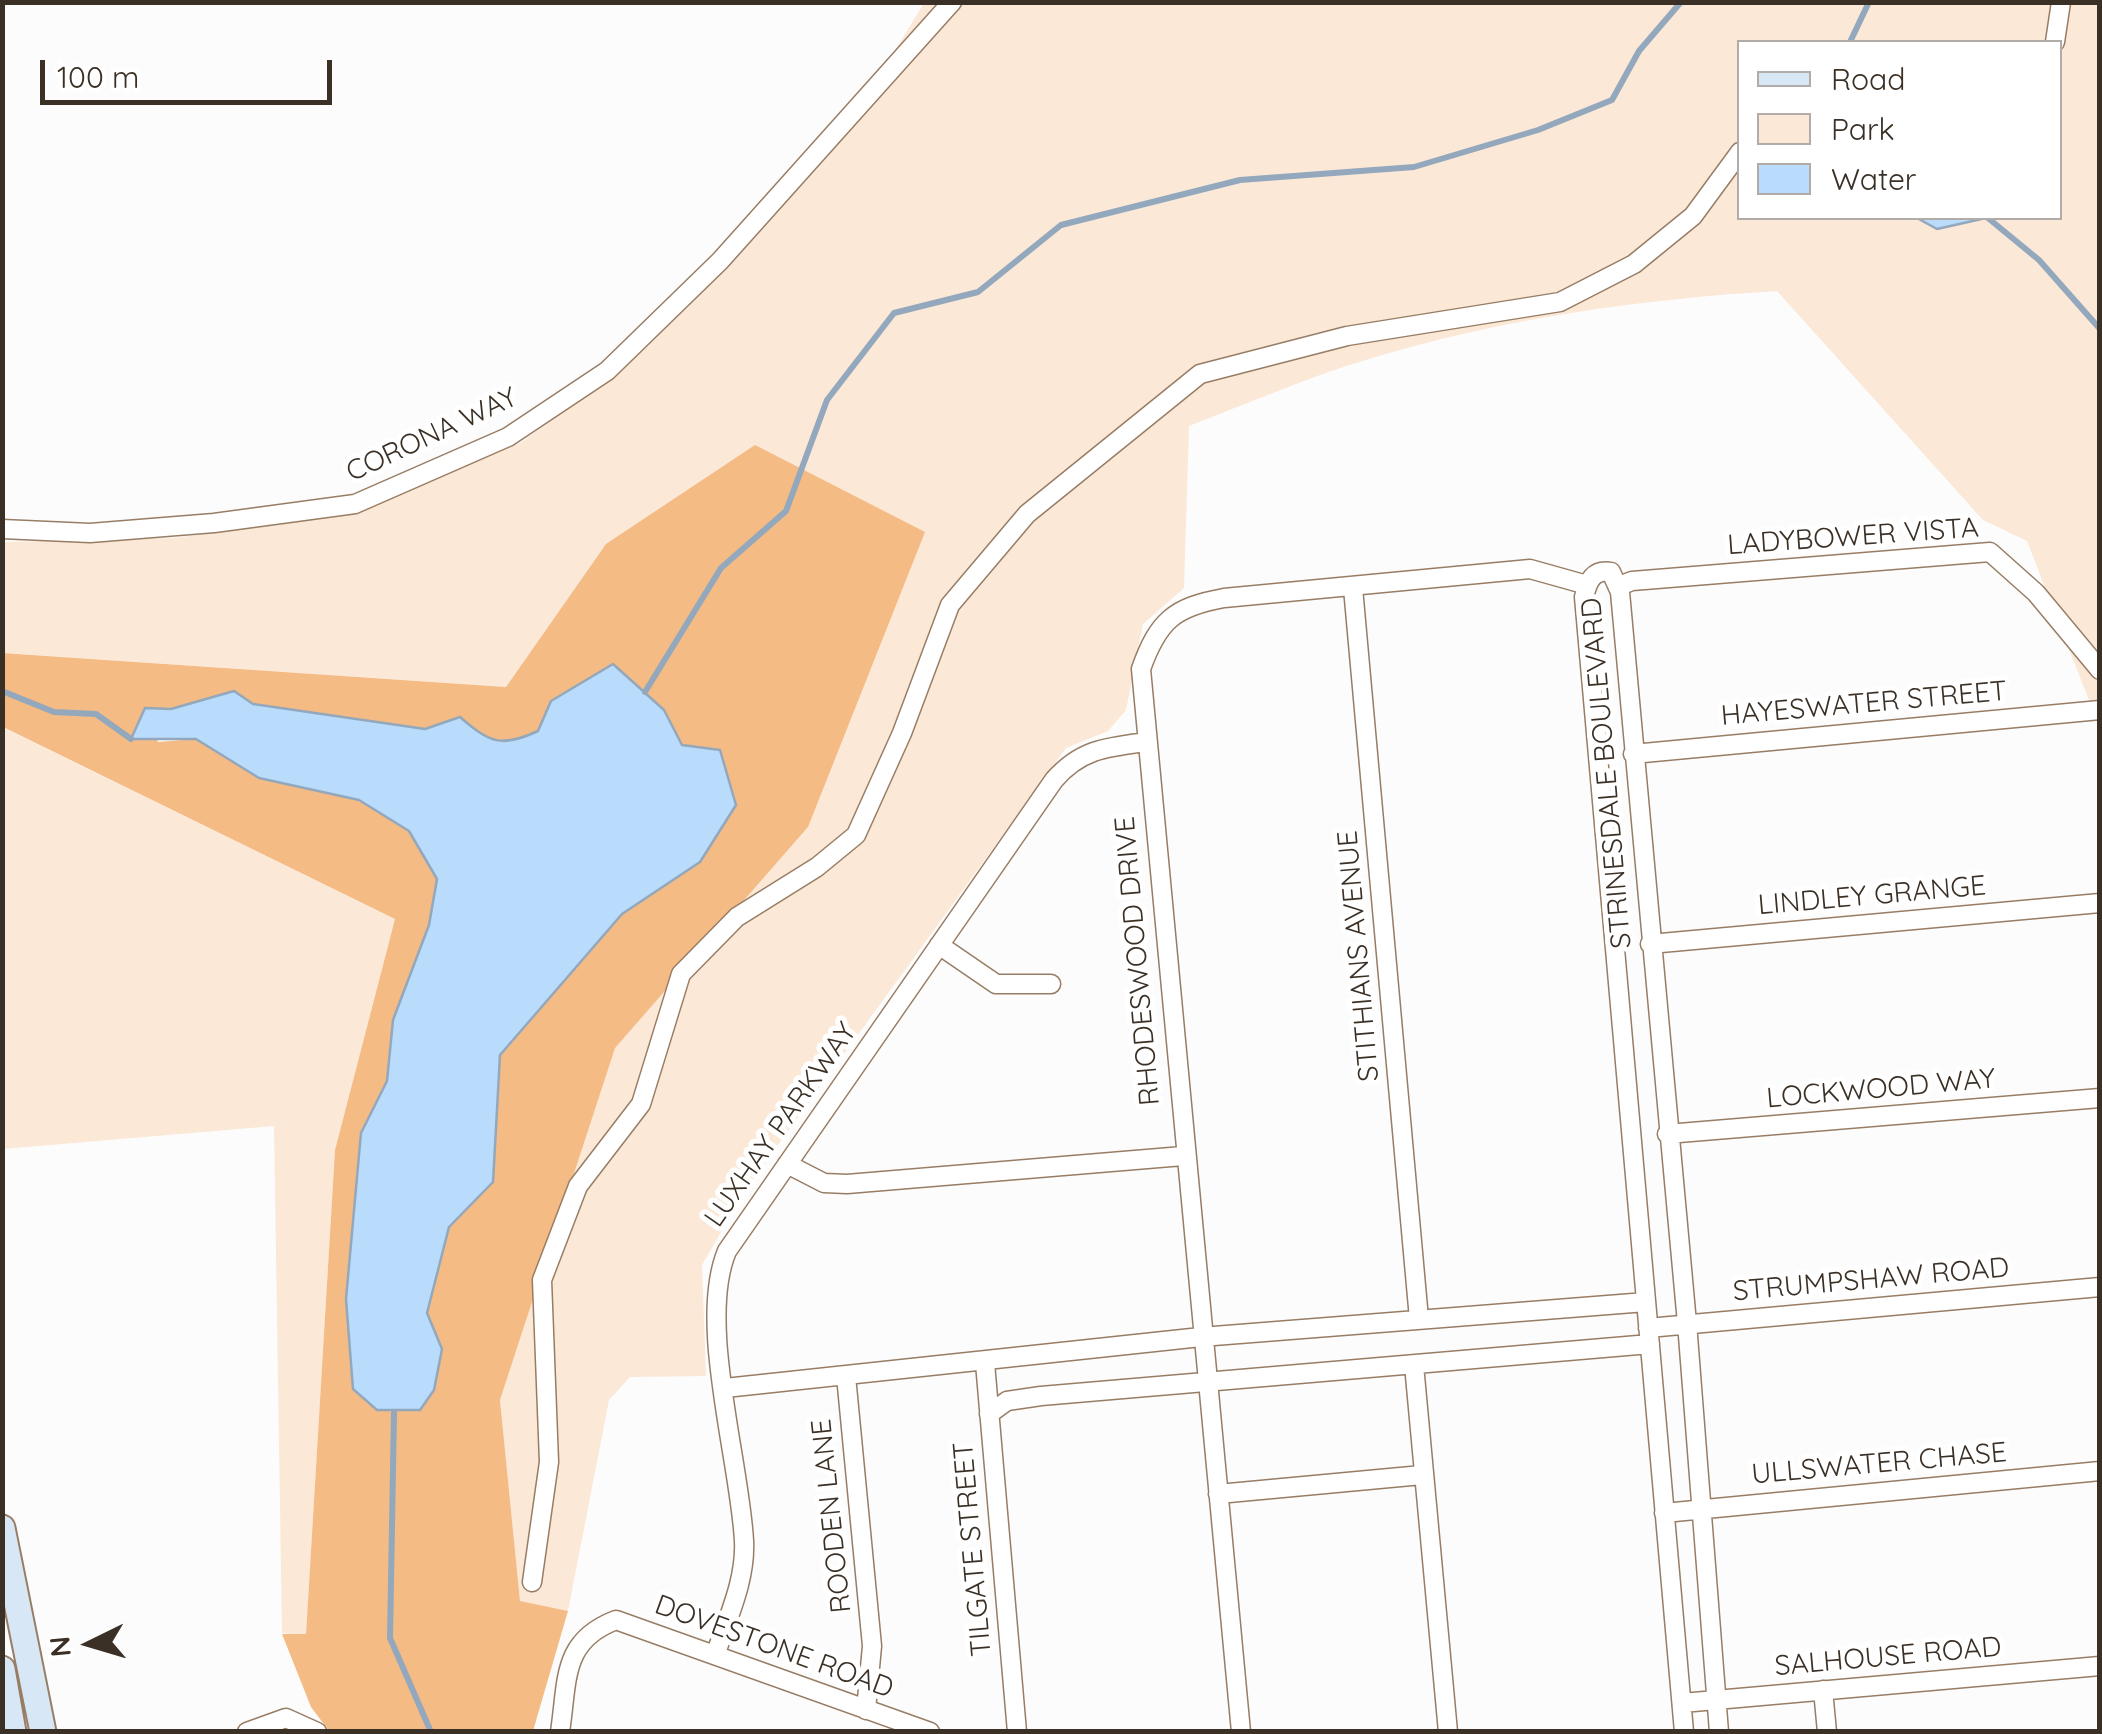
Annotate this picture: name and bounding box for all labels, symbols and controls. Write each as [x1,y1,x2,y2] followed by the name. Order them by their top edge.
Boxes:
[45,40,338,102] scale bar
[1737,40,2062,220] legend
[57,58,139,96] text: 100 m
[1831,60,1905,98] text: Road
[1831,110,1895,148] text: Park
[1831,160,1916,198] text: Water
[341,381,523,489] street label: CORONA WAY
[1726,511,1980,563] street label: LADYBOWER VISTA
[1575,596,1639,950] street label: STRINESDALE BOULEVARD
[1720,675,2008,733] street label: HAYESWATER STREET
[1109,815,1167,1107] street label: RHODESWOOD DRIVE
[1331,829,1387,1083] street label: STITHIANS AVENUE
[1757,869,1987,923] street label: LINDLEY GRANGE
[698,1016,864,1234] street label: LUXHAY PARKWAY
[1765,1062,1997,1116] street label: LOCKWOOD WAY
[1731,1251,2011,1309] street label: STRUMPSHAW ROAD
[805,1417,859,1615] street label: ROODEN LANE
[1750,1436,2008,1492] street label: ULLSWATER CHASE
[947,1440,999,1658] street label: TILGATE STREET
[650,1588,898,1706] street label: DOVESTONE ROAD
[40,1594,140,1694] north arrow
[1773,1630,2003,1684] street label: SALHOUSE ROAD
[41,1635,78,1658] text: N

